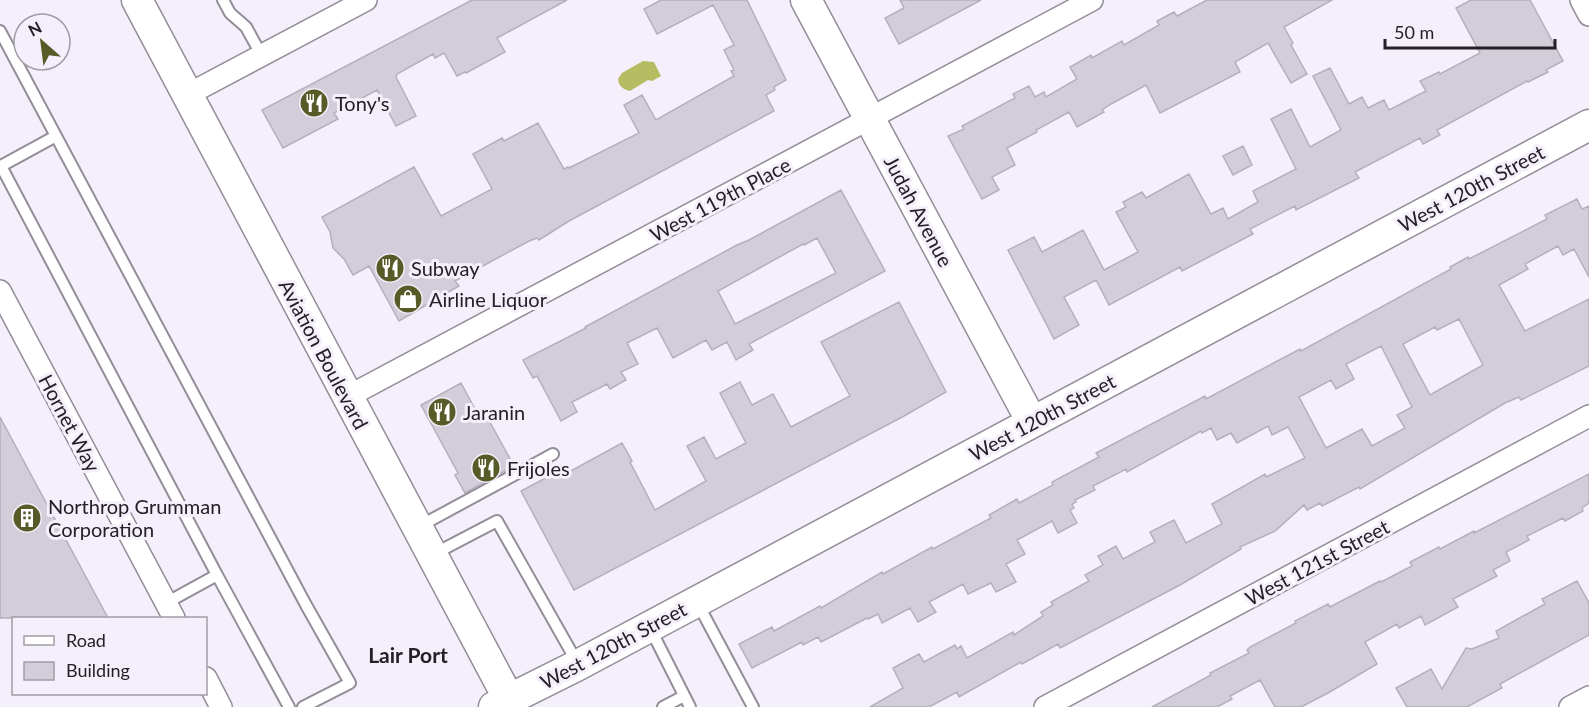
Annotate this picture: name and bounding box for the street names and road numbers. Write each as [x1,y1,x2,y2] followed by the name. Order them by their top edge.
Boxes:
[1394,139,1548,237] street label: West 120th Street
[880,151,958,271] street label: Judah Avenue
[646,152,794,246] street label: West 119th Place
[274,275,374,433] street label: Aviation Boulevard
[965,368,1119,466] street label: West 120th Street
[34,370,106,476] street label: Hornet Way
[1241,514,1393,610] street label: West 121st Street
[536,596,690,694] street label: West 120th Street

